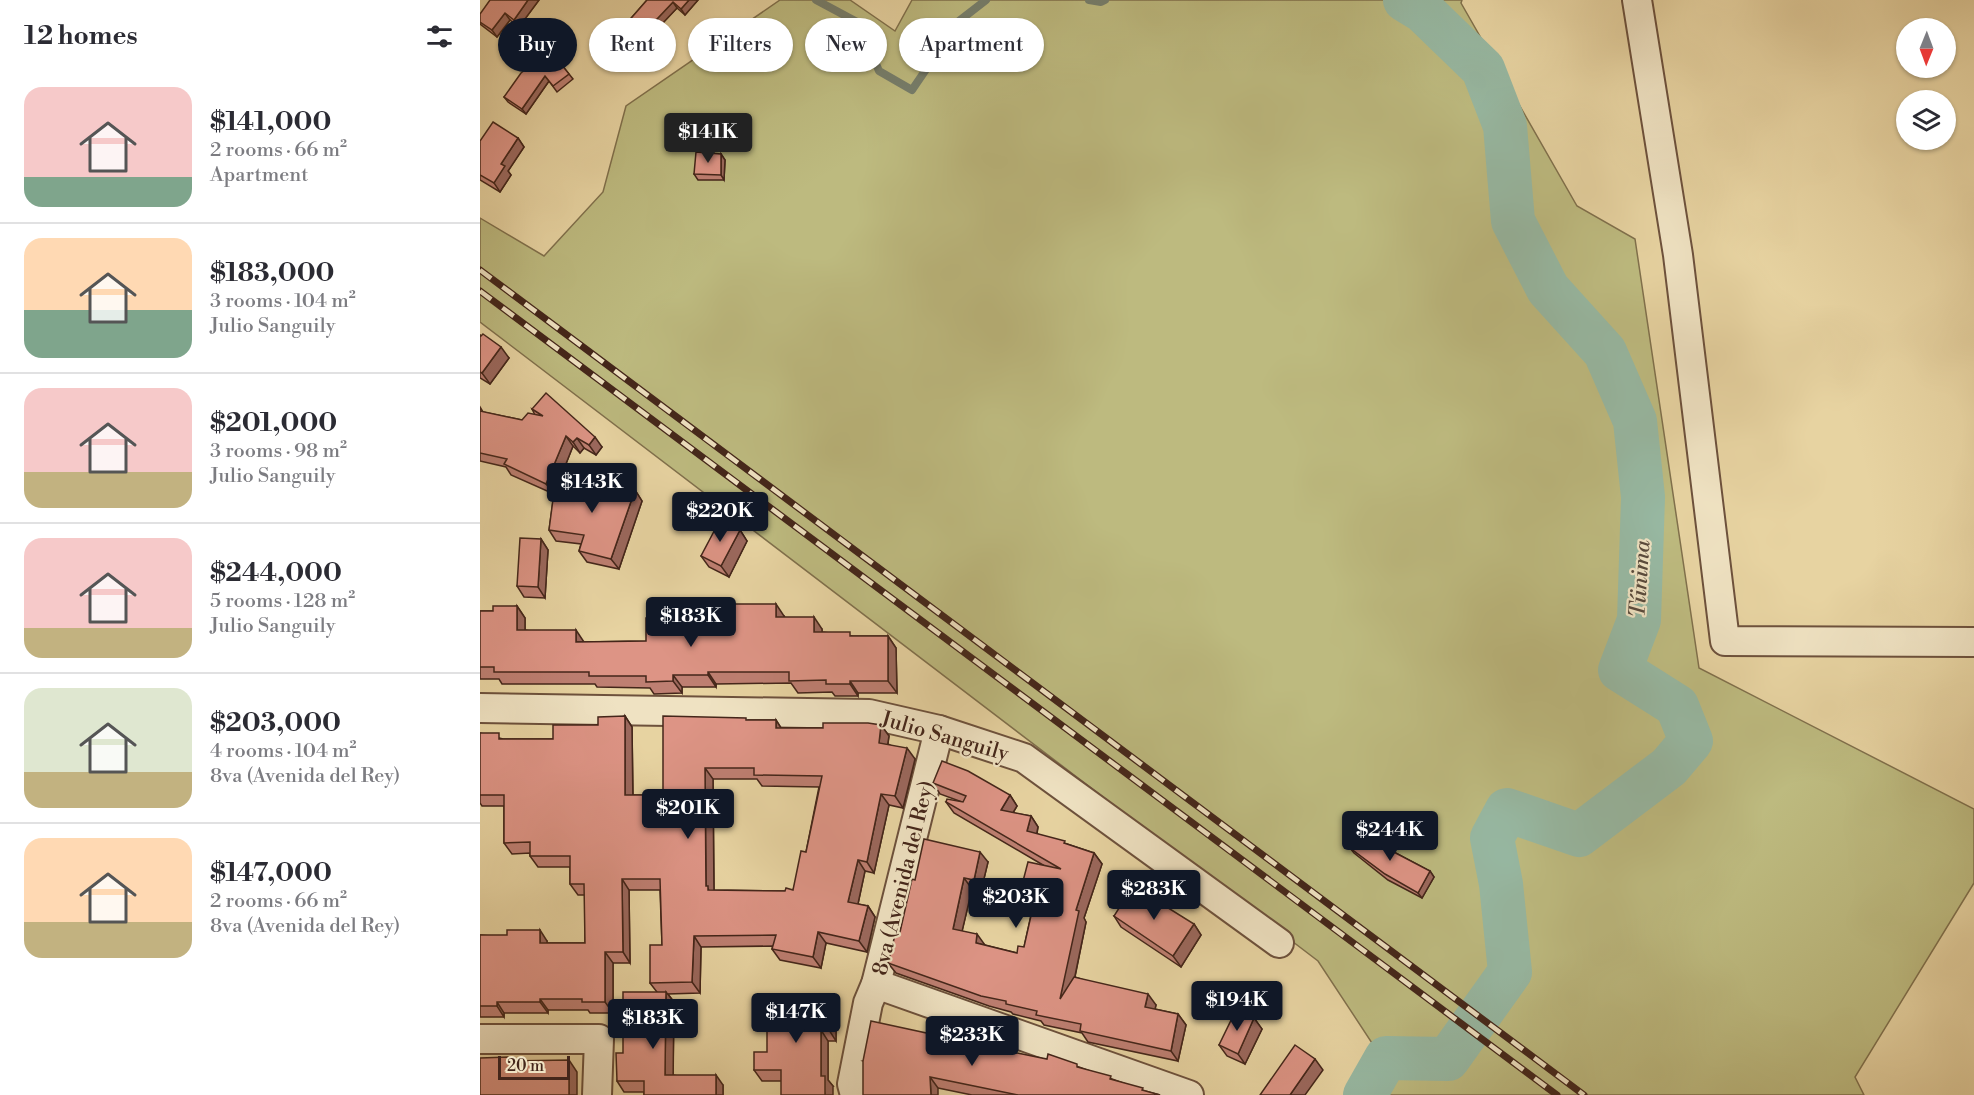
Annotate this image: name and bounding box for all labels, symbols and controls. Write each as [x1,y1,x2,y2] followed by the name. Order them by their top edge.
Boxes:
[498,18,577,72] chip: Buy
[589,18,676,72] chip: Rent
[688,18,793,72] chip: Filters
[805,18,887,72] chip: New
[899,18,1044,72] chip: Apartment
[1896,18,1956,78] north arrow
[1896,18,1956,150] map controls
[24,20,138,52] text: 12 homes
[423,20,456,53] icon: filters
[1896,90,1956,150] button: layers
[210,106,331,138] text: $141,000
[72,111,144,183] icon: home
[666,113,750,164] pin: $141K
[678,120,738,145] text: $141K
[210,138,347,163] text: 2 rooms · 66 m²
[210,163,308,188] text: Apartment
[210,257,334,289] text: $183,000
[72,262,144,334] icon: home
[210,289,356,314] text: 3 rooms · 104 m²
[210,314,335,339] text: Julio Sanguily
[210,407,337,439] text: $201,000
[72,412,144,484] icon: home
[210,439,347,464] text: 3 rooms · 98 m²
[550,463,634,514] pin: $143K
[210,464,335,489] text: Julio Sanguily
[561,470,623,495] text: $143K
[678,492,762,543] pin: $220K
[686,499,754,524] text: $220K
[1624,539,1657,619] water label: Tíinima
[210,557,342,589] text: $244,000
[72,562,144,634] icon: home
[210,589,355,614] text: 5 rooms · 128 m²
[649,597,733,648] pin: $183K
[660,604,722,629] text: $183K
[210,614,335,639] text: Julio Sanguily
[877,706,1012,768] street label: Julio Sanguily
[210,707,341,739] text: $203,000
[72,712,144,784] icon: home
[210,739,357,764] text: 4 rooms · 104 m²
[210,764,400,789] text: 8va (Avenida del Rey)
[867,778,941,978] street label: 8va (Avenida del Rey)
[646,789,730,840] pin: $201K
[656,796,720,821] text: $201K
[1348,811,1432,862] pin: $244K
[1356,818,1424,843] text: $244K
[210,857,332,889] text: $147,000
[72,862,144,934] icon: home
[1112,870,1196,921] pin: $283K
[1121,877,1187,902] text: $283K
[974,878,1058,929] pin: $203K
[982,885,1050,910] text: $203K
[210,889,347,914] text: 2 rooms · 66 m²
[210,914,400,939] text: 8va (Avenida del Rey)
[1195,981,1279,1032] pin: $194K
[1205,988,1269,1013] text: $194K
[754,993,838,1044] pin: $147K
[611,999,695,1050] pin: $183K
[765,1000,827,1025] text: $147K
[622,1006,684,1031] text: $183K
[930,1016,1014,1067] pin: $233K
[940,1023,1004,1048] text: $233K
[498,1053,570,1080] scale bar
[507,1056,544,1076] text: 20 m

